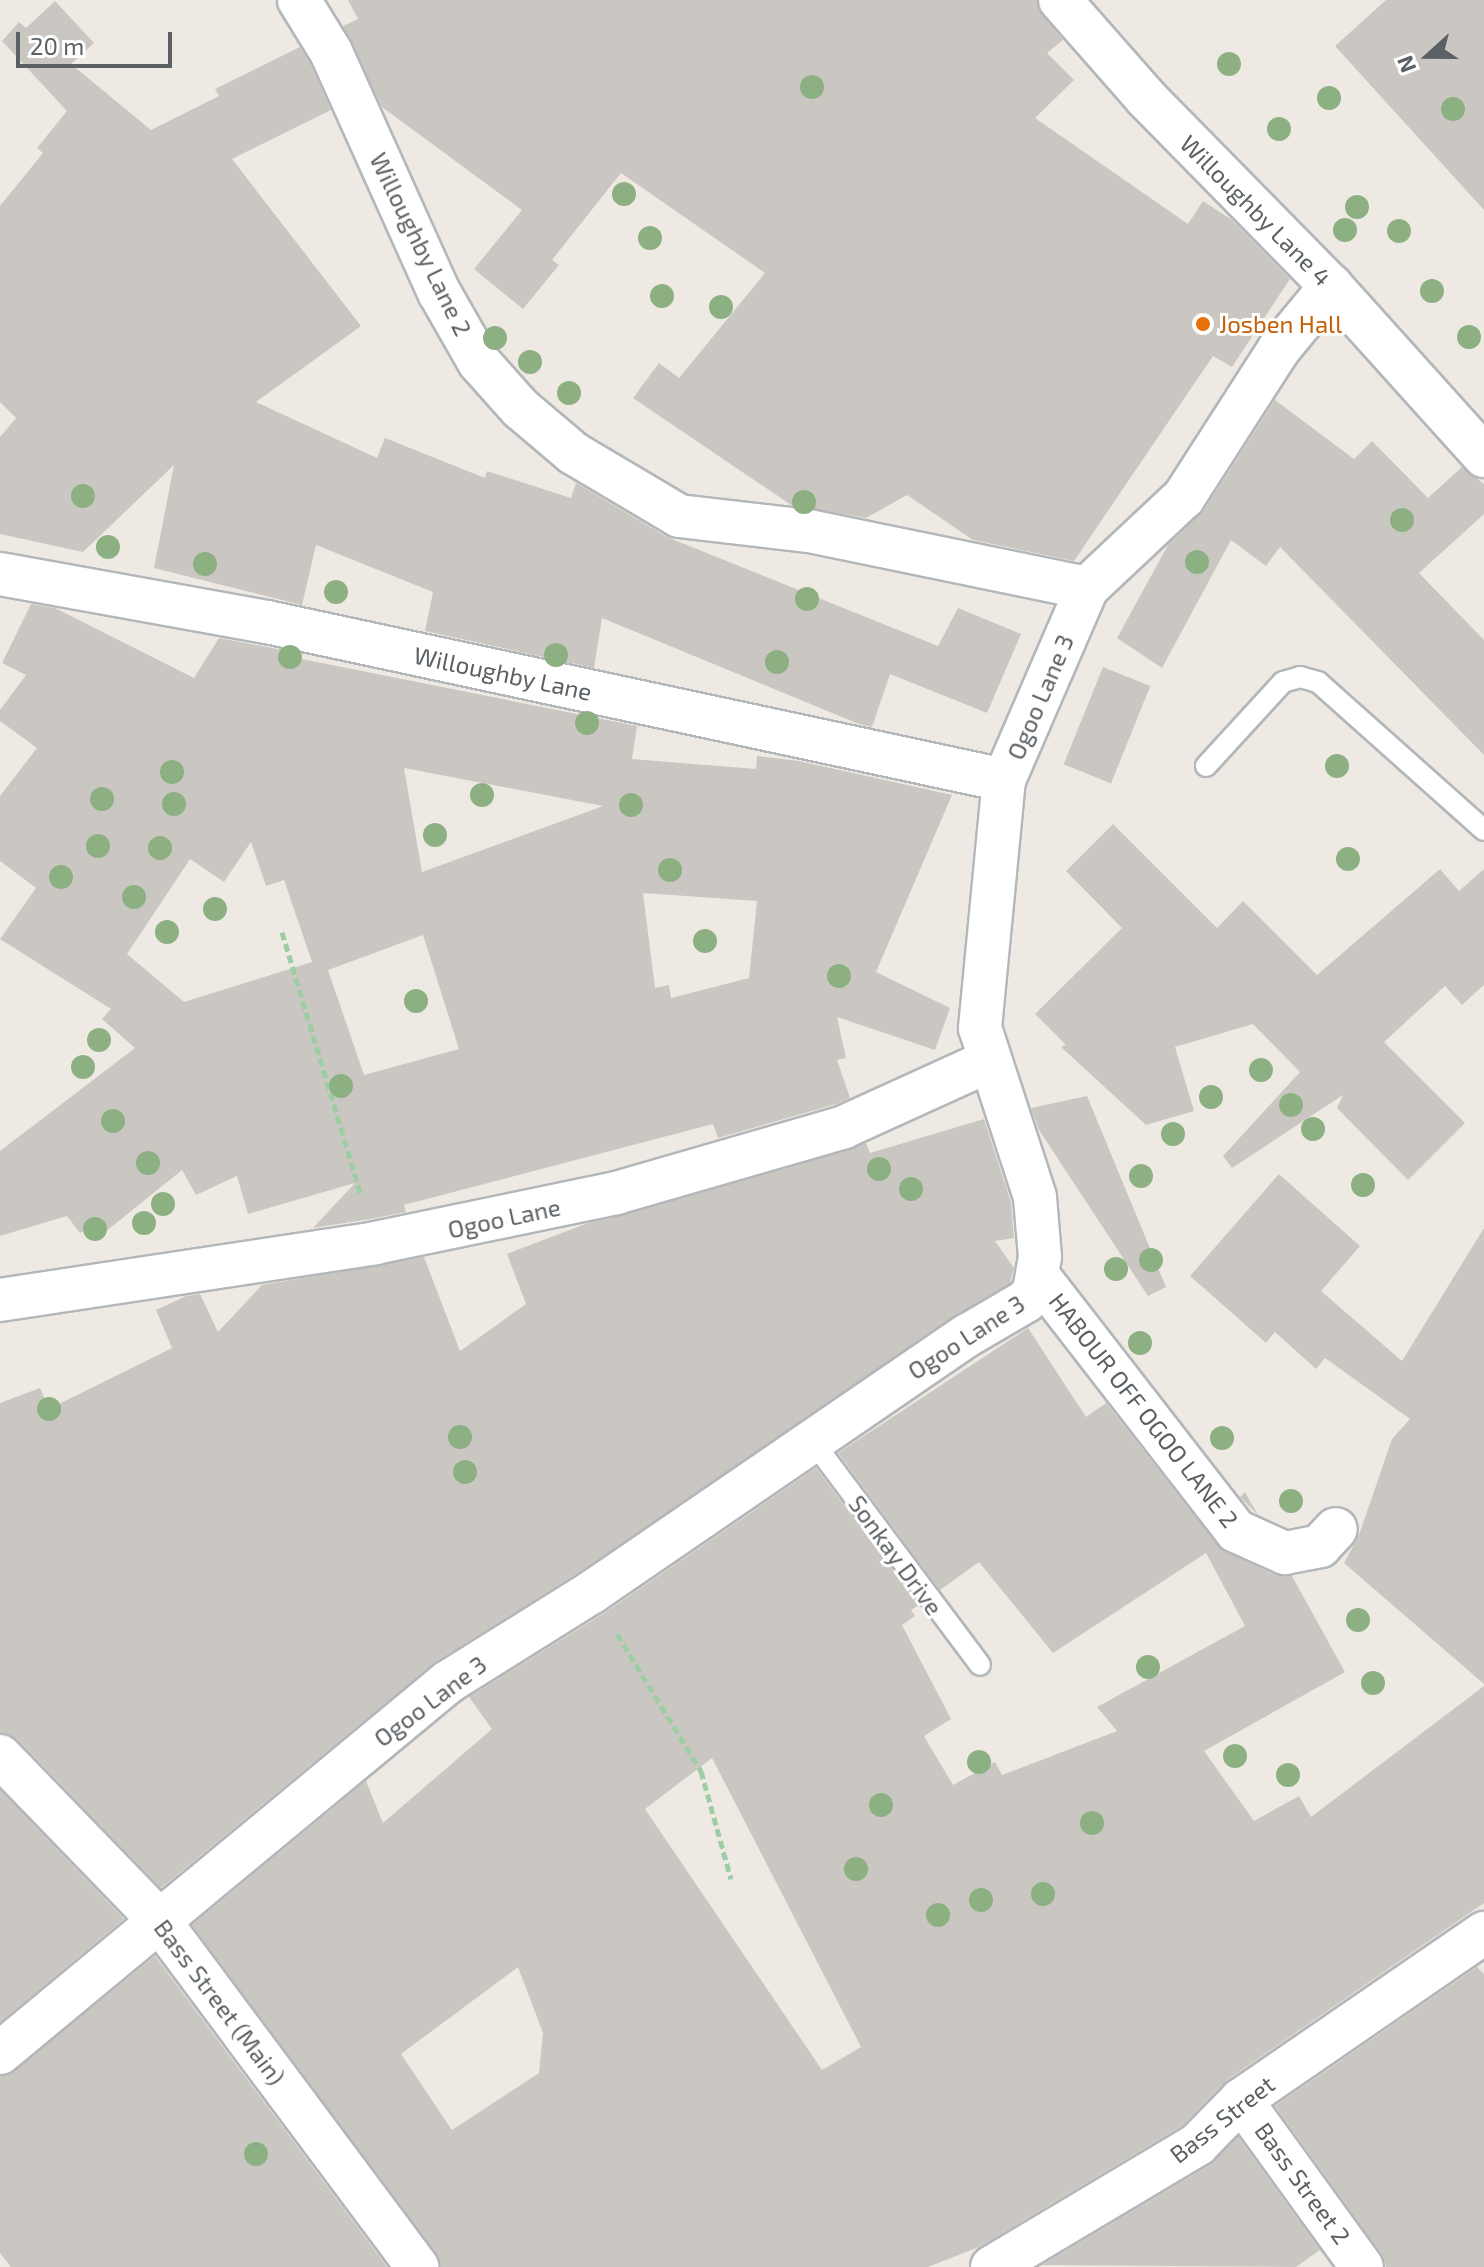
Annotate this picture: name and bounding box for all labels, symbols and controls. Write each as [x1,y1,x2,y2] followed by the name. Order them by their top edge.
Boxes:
[20,16,176,66] scale bar
[1388,16,1468,96] north arrow
[30,31,84,60] text: 20 m
[1391,53,1421,77] text: N
[1175,129,1337,291] street label: Willoughby Lane 4
[364,148,478,340] street label: Willoughby Lane 2
[1219,310,1342,338] place label: Josben Hall
[1194,315,1212,333] marker: Josben Hall
[1001,630,1079,764] street label: Ogoo Lane 3
[411,640,595,706] street label: Willoughby Lane
[445,1192,563,1244] street label: Ogoo Lane
[1043,1287,1245,1533] street label: HABOUR OFF OGOO LANE 2
[902,1289,1030,1385] street label: Ogoo Lane 3
[843,1489,949,1621] street label: Sonkay Drive
[368,1649,492,1753] street label: Ogoo Lane 3
[148,1914,292,2090] street label: Bass Street (Main)
[1164,2069,1280,2169] street label: Bass Street
[1249,2117,1357,2249] street label: Bass Street 2

